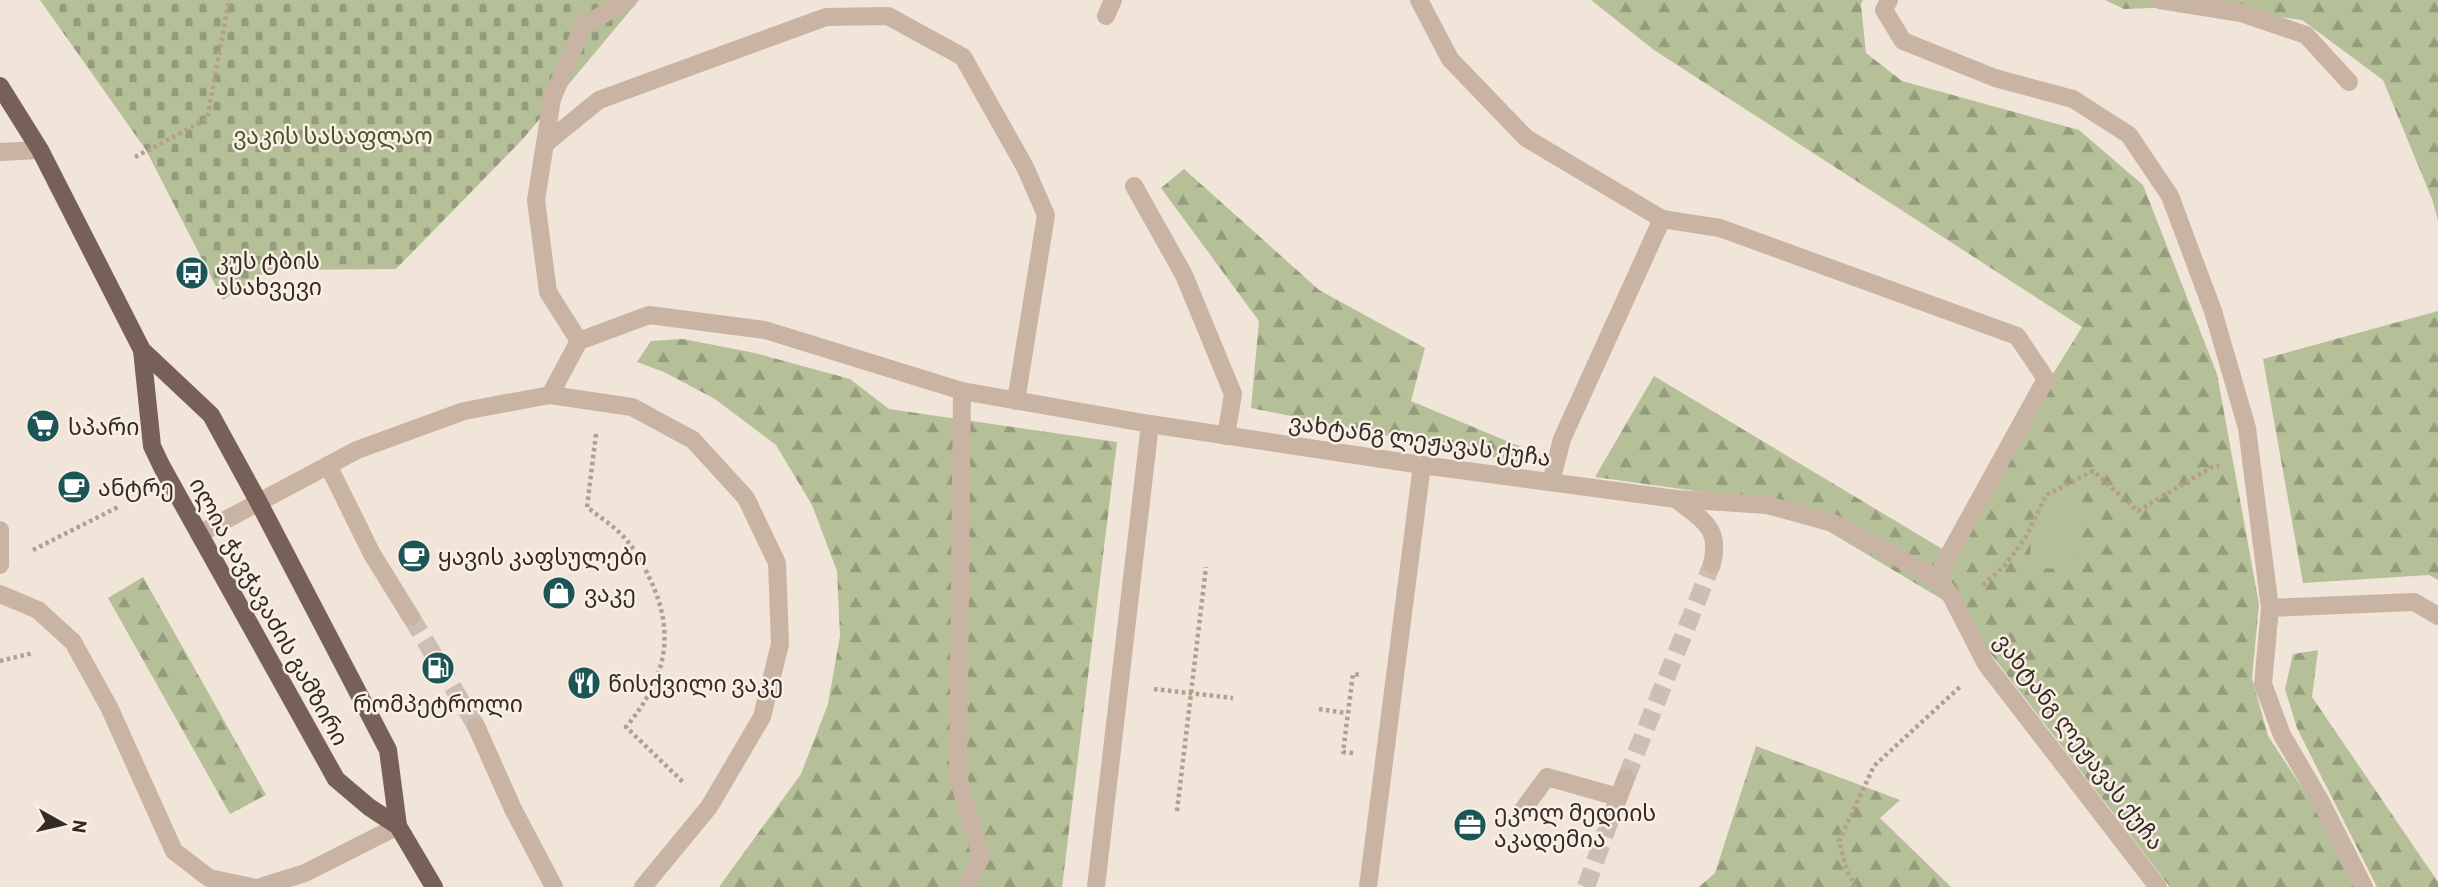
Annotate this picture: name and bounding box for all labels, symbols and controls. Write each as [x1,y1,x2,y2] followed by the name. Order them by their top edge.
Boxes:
[233,121,433,150] park label: ვაკის სასაფლაო
[216,246,322,301] place label: კუს ტბის ასახვევი
[173,254,211,292] bus stop icon: კუს ტბის ასახვევი
[24,407,62,445] supermarket icon: სპარი
[1287,407,1553,472] street label: ვახტანგ ლეჟავას ქუჩა
[68,412,139,440] place label: სპარი
[55,468,93,506] cafe icon: ანტრე
[184,472,356,751] street label: ილია ჭავჭავაძის გამზირი
[98,473,174,502] place label: ანტრე
[395,537,433,575] cafe icon: ყავის კაფსულები
[438,542,647,571] place label: ყავის კაფსულები
[540,574,578,612] shop icon: ვაკე
[584,579,636,608] place label: ვაკე
[1989,627,2171,855] street label: ვახტანგ ლეჟავას ქუჩა
[419,649,457,687] fuel station icon: რომპეტროლი
[565,664,603,702] restaurant icon: წისქვილი ვაკე
[608,669,783,698] place label: წისქვილი ვაკე
[353,689,523,718] place label: რომპეტროლი
[28,789,98,859] north arrow
[1494,798,1656,853] place label: ეკოლ მედიის აკადემია
[1451,806,1489,844] office icon: ეკოლ მედიის აკადემია
[68,819,93,834] text: N

